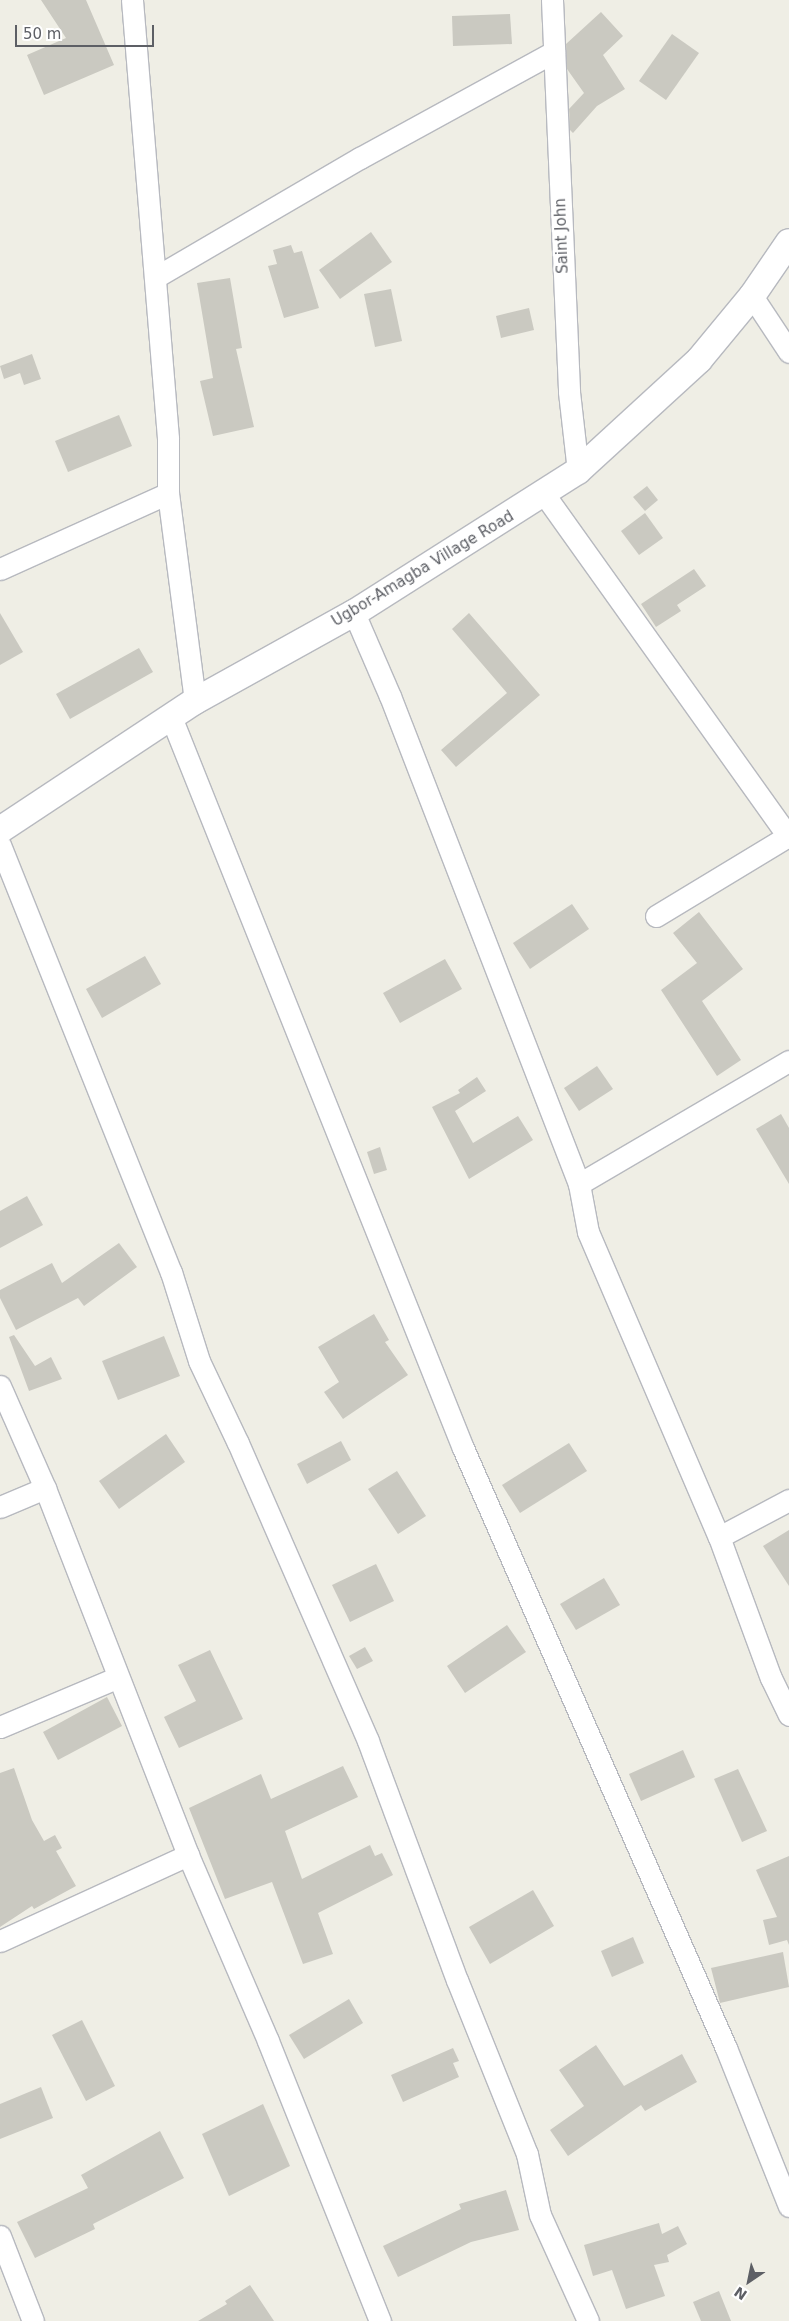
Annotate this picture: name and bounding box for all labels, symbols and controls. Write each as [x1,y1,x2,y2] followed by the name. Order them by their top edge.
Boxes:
[18,15,156,47] scale bar
[23,25,61,43] text: 50 m
[552,198,572,274] street label: Saint John
[329,507,517,631] street label: Ugbor-Amagba Village Road
[724,2256,774,2306] north arrow
[731,2284,750,2303] text: N

